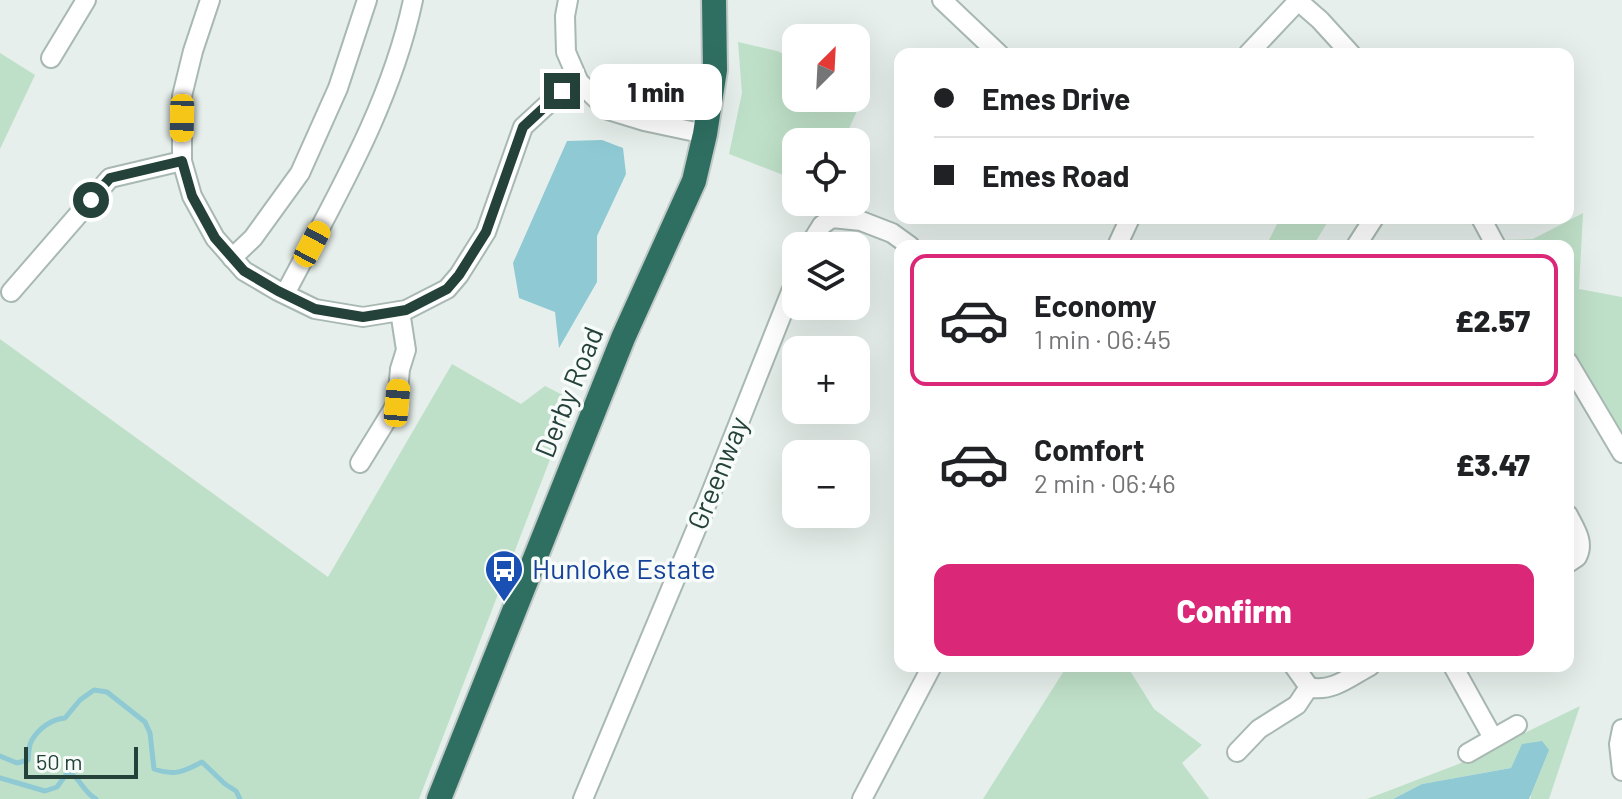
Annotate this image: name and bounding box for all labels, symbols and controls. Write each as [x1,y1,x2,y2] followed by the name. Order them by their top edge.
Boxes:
[782,24,870,112] north arrow
[782,24,870,528] map controls
[590,63,722,119] callout: 1 min
[544,73,580,109] route end
[627,76,685,107] text: 1 min
[982,80,1130,116] text: Emes Drive
[170,94,194,142] car
[782,128,870,216] button: locate
[982,157,1129,193] text: Emes Road
[73,182,109,218] route start
[290,217,334,271] car
[782,232,870,320] button: layers
[938,284,1010,356] icon: car
[1034,287,1157,323] text: Economy
[1455,302,1530,338] text: £2.57
[526,321,610,462] street label: Derby Road
[1034,323,1171,354] text: 1 min · 06:45
[782,336,870,424] button: +
[383,378,411,428] car
[679,411,755,534] street label: Greenway
[938,428,1010,500] icon: car
[1034,431,1144,467] text: Comfort
[782,440,870,528] button: −
[1456,446,1530,482] text: £3.47
[1034,467,1176,498] text: 2 min · 06:46
[483,548,525,603] bus stop icon: Hunloke Estate
[532,551,716,585] place label: Hunloke Estate
[934,564,1534,656] button: Confirm
[24,743,138,779] scale bar
[36,748,82,774] text: 50 m

